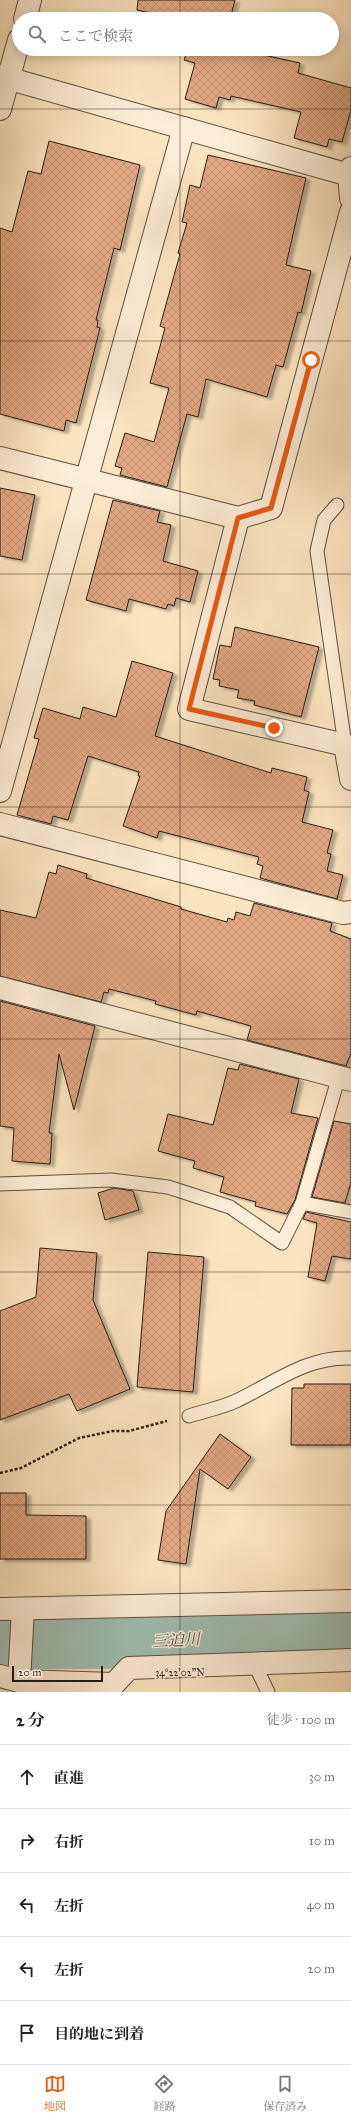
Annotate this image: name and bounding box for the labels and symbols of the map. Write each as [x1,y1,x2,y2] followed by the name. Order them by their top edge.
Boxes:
[302,351,320,369] route start
[265,719,283,737] route end
[152,1629,202,1651] water label: 三迫川
[12,1664,103,1683] scale bar
[155,1667,205,1679] text: 34°22'02"N

